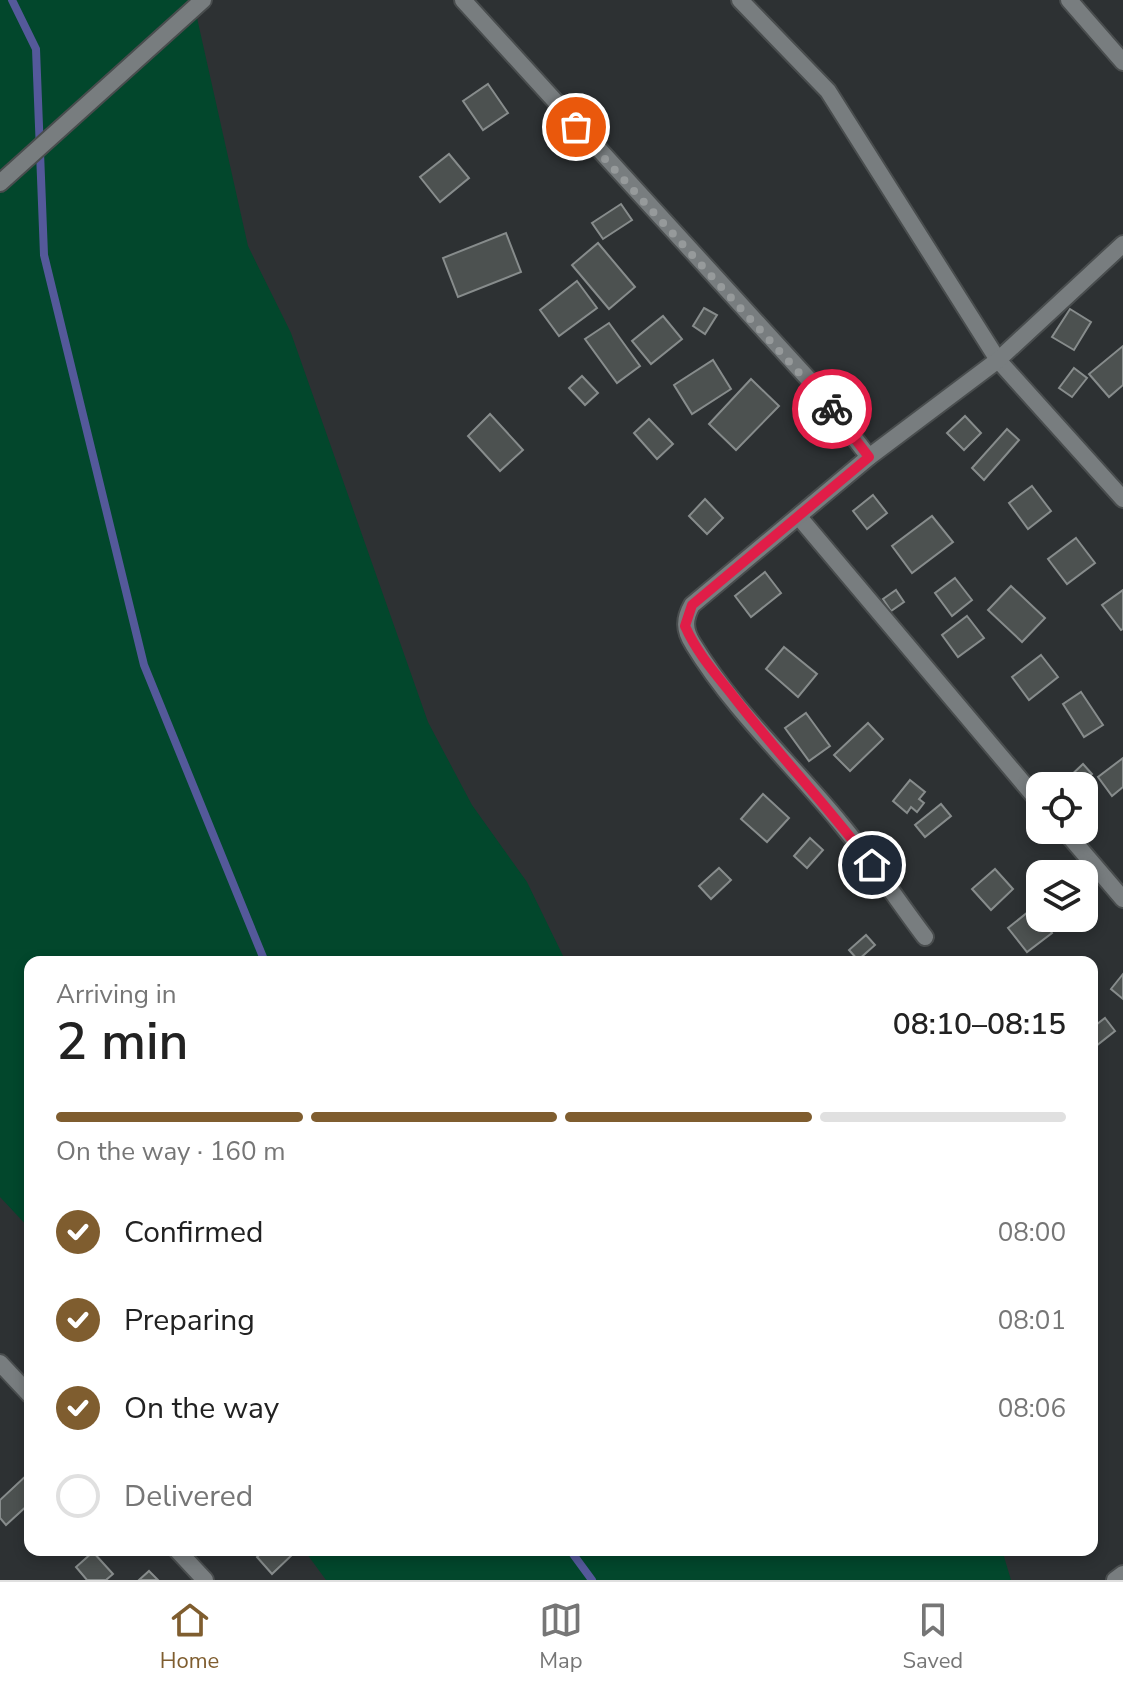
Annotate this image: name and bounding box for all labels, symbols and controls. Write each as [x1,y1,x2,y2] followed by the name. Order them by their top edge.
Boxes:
[542,93,610,161] pin
[554,105,598,149] icon: bag
[792,369,872,449] courier
[810,387,854,431] icon: bike
[1026,772,1098,932] map controls
[1026,772,1098,844] button: locate
[838,831,906,899] pin
[850,843,894,887] icon: home
[1026,860,1098,932] button: layers
[56,977,177,1012] text: Arriving in
[893,1004,1066,1045] text: 08:10–08:15
[56,1006,189,1077] text: 2 min
[56,1134,285,1169] text: On the way · 160 m
[56,1210,100,1254] icon: check
[124,1212,264,1253] text: Confirmed
[998,1215,1066,1250] text: 08:00
[56,1298,100,1342] icon: check
[124,1300,255,1341] text: Preparing
[998,1303,1066,1338] text: 08:01
[56,1386,100,1430] icon: check
[124,1388,279,1429] text: On the way
[998,1391,1066,1426] text: 08:06
[124,1476,253,1517] text: Delivered
[160,1598,219,1676] tab: Home
[539,1598,583,1676] tab: Map
[902,1598,963,1676] tab: Saved

